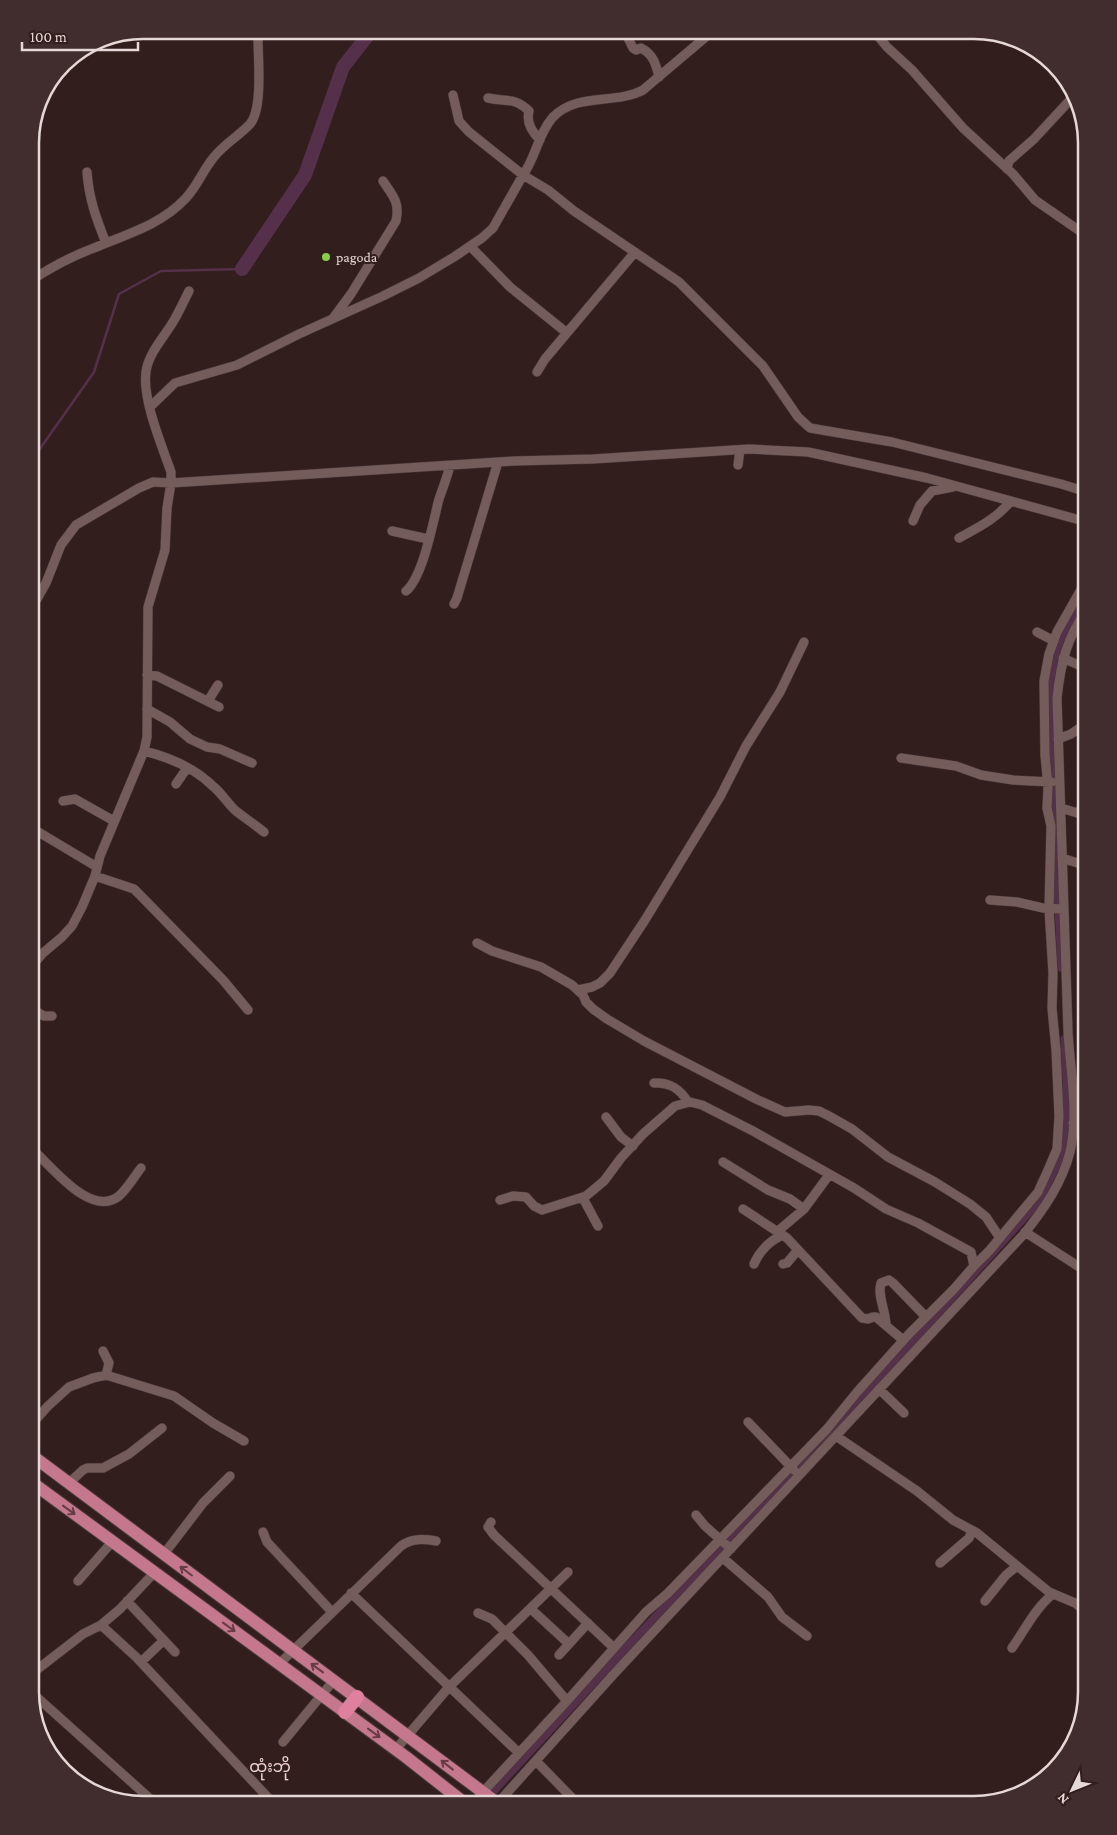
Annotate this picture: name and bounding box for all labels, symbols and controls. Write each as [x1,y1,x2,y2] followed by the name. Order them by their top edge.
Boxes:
[22,20,139,52] scale bar
[30,29,67,45] text: 100 m
[336,249,378,265] place label: pagoda
[320,251,332,263] marker: pagoda
[62,1505,76,1515] one-way arrow
[179,1566,193,1576] one-way arrow
[221,1622,235,1632] one-way arrow
[311,1662,324,1673] one-way arrow
[367,1728,381,1738] one-way arrow
[249,1756,291,1781] district label: ထုံးဘို
[441,1759,454,1770] one-way arrow
[1047,1765,1097,1815] north arrow
[1053,1790,1072,1808] text: N

